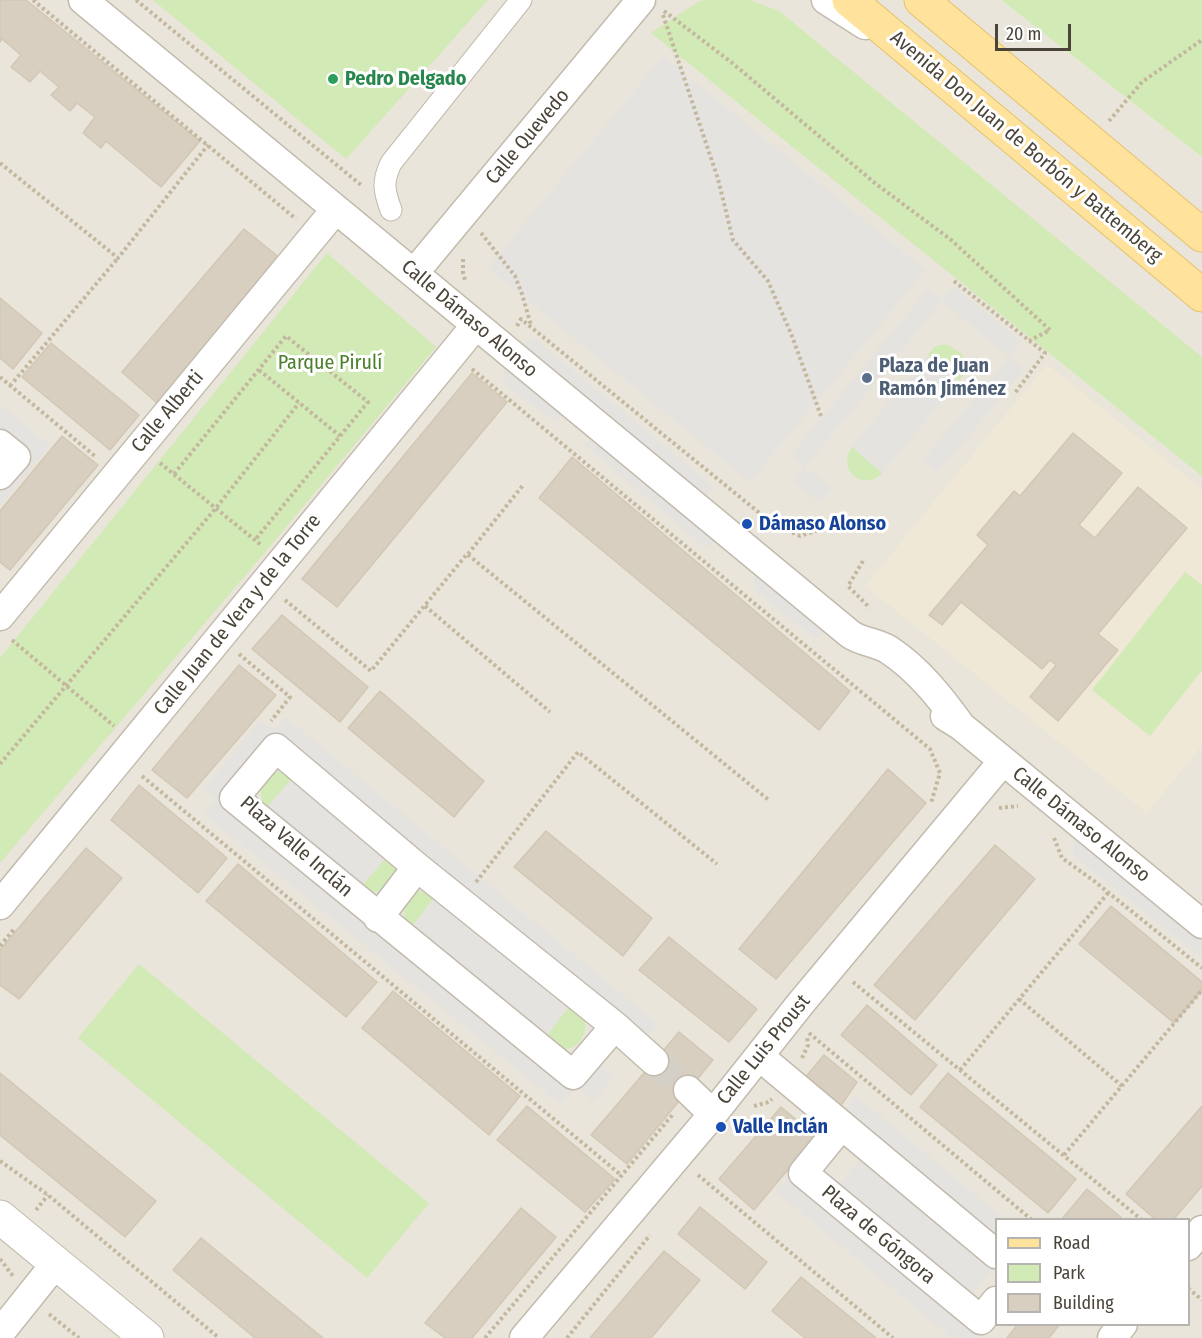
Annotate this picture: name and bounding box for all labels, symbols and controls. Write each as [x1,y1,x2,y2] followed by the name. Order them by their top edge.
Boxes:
[998,12,1074,50] scale bar
[1006,23,1041,45] text: 20 m
[885,26,1167,268] street label: Avenida Don Juan de Borbón y Battemberg
[345,67,466,91] place label: Pedro Delgado
[326,72,340,86] marker: Pedro Delgado
[481,84,575,190] street label: Calle Quevedo
[396,255,542,383] street label: Calle Dámaso Alonso
[278,351,382,375] park label: Parque Pirulí
[879,354,1006,401] place label: Plaza de Juan Ramón Jiménez
[127,366,209,458] street label: Calle Alberti
[860,371,874,385] marker: Plaza de Juan Ramón Jiménez
[149,510,327,720] street label: Calle Juan de Vera y de la Torre
[759,512,886,536] place label: Dámaso Alonso
[740,517,754,531] marker: Dámaso Alonso
[1007,762,1155,888] street label: Calle Dámaso Alonso
[235,792,357,902] street label: Plaza Valle Inclán
[712,990,816,1110] street label: Calle Luis Proust
[733,1115,828,1139] place label: Valle Inclán
[714,1120,728,1134] marker: Valle Inclán
[816,1180,940,1290] street label: Plaza de Góngora
[995,1218,1190,1326] legend
[1053,1232,1090,1254] text: Road
[1053,1262,1085,1284] text: Park
[1053,1292,1114,1314] text: Building

